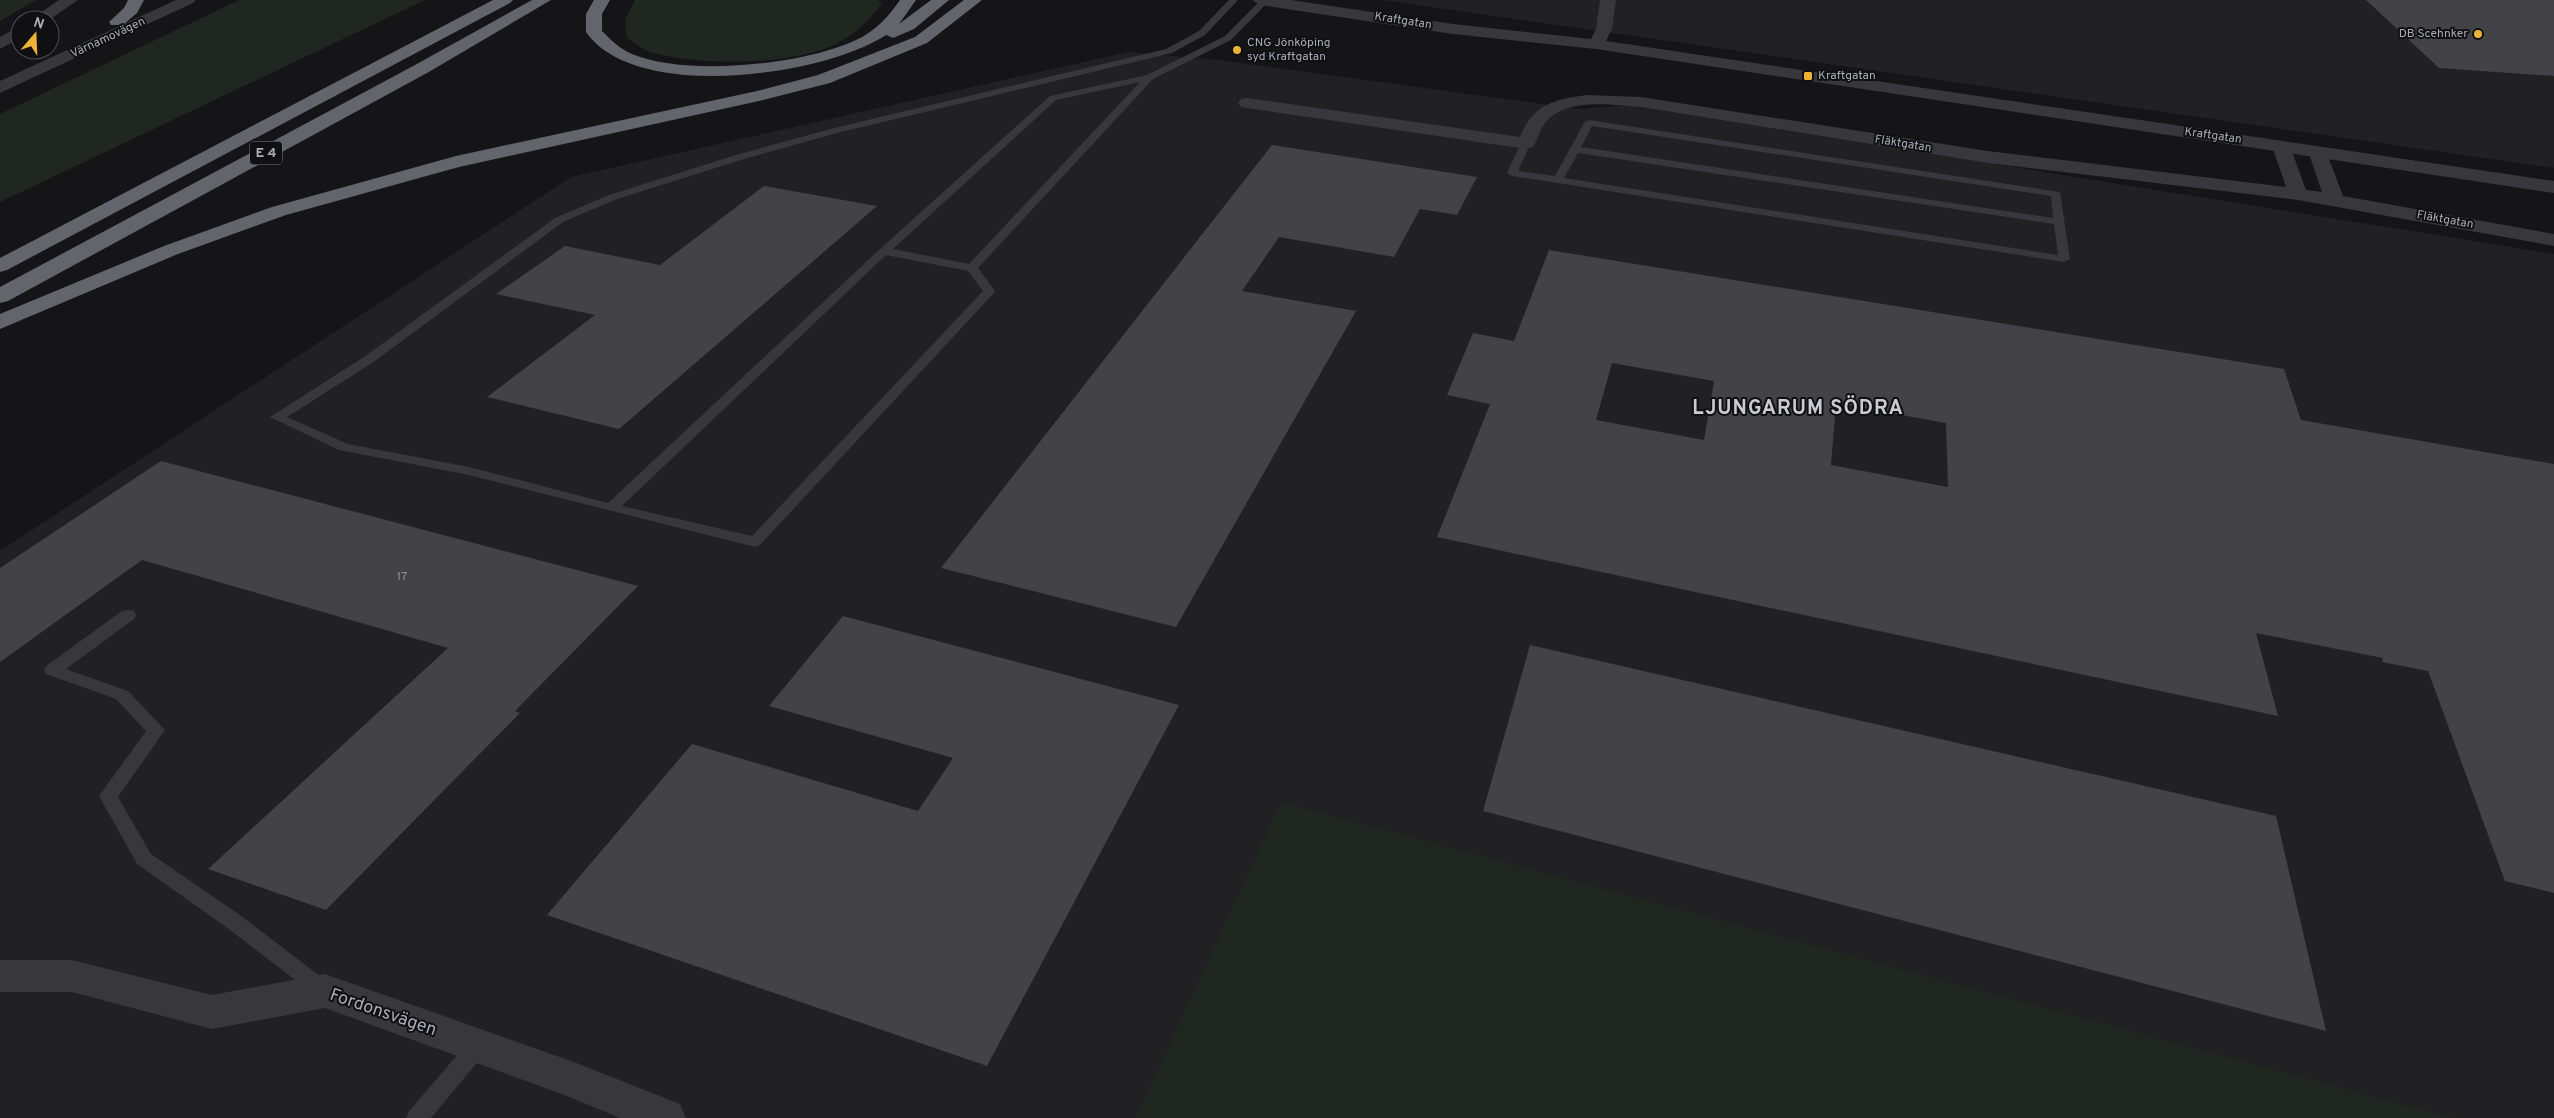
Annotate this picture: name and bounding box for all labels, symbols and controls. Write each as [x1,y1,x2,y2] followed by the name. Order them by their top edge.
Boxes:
[1373,9,1433,33] street label: Kraftgatan
[10,10,60,60] north arrow
[31,14,46,34] text: N
[68,14,148,62] street label: Värnamovägen
[2399,26,2468,42] place label: DB Scehnker
[2472,28,2484,40] marker: DB Scehnker
[1247,35,1331,65] place label: CNG Jönköping syd Kraftgatan
[1231,44,1243,56] marker: CNG Jönköping syd Kraftgatan
[1818,68,1876,84] place label: Kraftgatan
[1802,70,1814,82] marker: Kraftgatan
[2183,124,2243,148] street label: Kraftgatan
[1873,132,1933,156] street label: Fläktgatan
[250,142,282,164] road number: E 4
[2415,207,2475,233] street label: Fläktgatan
[1692,395,1904,422] district label: LJUNGARUM SÖDRA
[397,569,407,585] house number: 17
[326,984,440,1042] street label: Fordonsvägen

